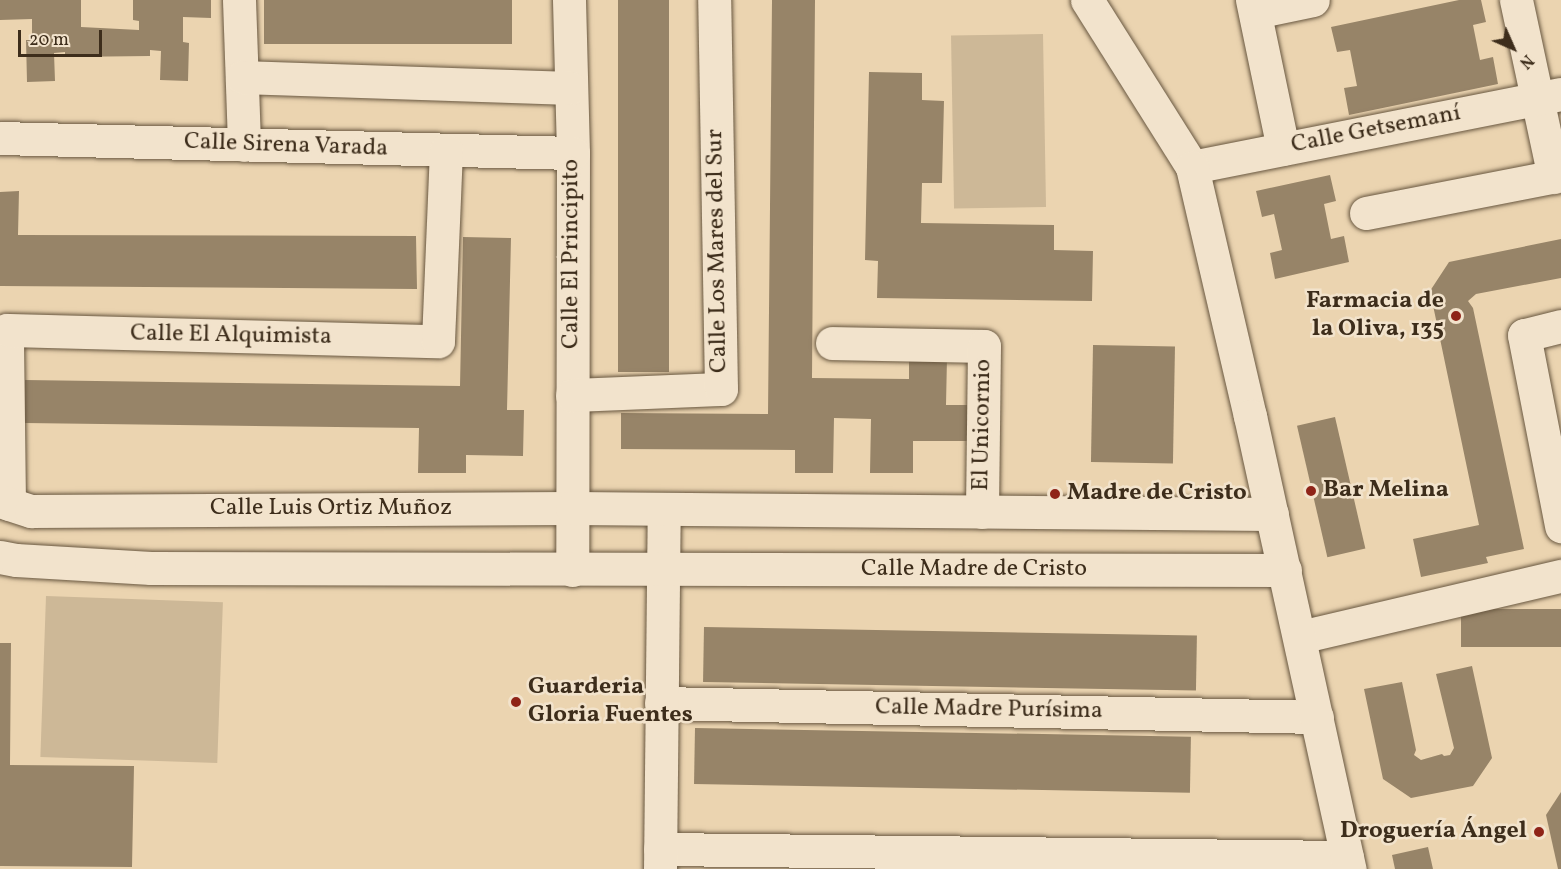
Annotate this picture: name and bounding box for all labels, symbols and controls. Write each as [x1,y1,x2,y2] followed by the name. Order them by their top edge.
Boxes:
[21,18,105,56] scale bar
[1483,18,1543,78] north arrow
[29,28,69,53] text: 20 m
[1514,49,1538,73] text: N
[1289,99,1463,161] street label: Calle Getsemaní
[183,128,389,164] street label: Calle Sirena Varada
[701,129,735,373] street label: Calle Los Mares del Sur
[558,159,586,349] street label: Calle El Principito
[1306,288,1444,344] place label: Farmacia de la Oliva, 135
[1449,309,1463,323] marker: Farmacia de la Oliva, 135
[130,320,332,352] street label: Calle El Alquimista
[967,359,999,491] street label: El Unicornio
[1323,477,1449,505] place label: Bar Melina
[1067,480,1247,508] place label: Madre de Cristo
[1304,484,1318,498] marker: Bar Melina
[1048,487,1062,501] marker: Madre de Cristo
[210,495,452,523] street label: Calle Luis Ortiz Muñoz
[861,556,1087,584] street label: Calle Madre de Cristo
[528,674,693,730] place label: Guarderia Gloria Fuentes
[875,694,1103,726] street label: Calle Madre Purísima
[509,695,523,709] marker: Guarderia Gloria Fuentes
[1340,818,1527,846] place label: Droguería Ángel
[1532,825,1546,839] marker: Droguería Ángel

